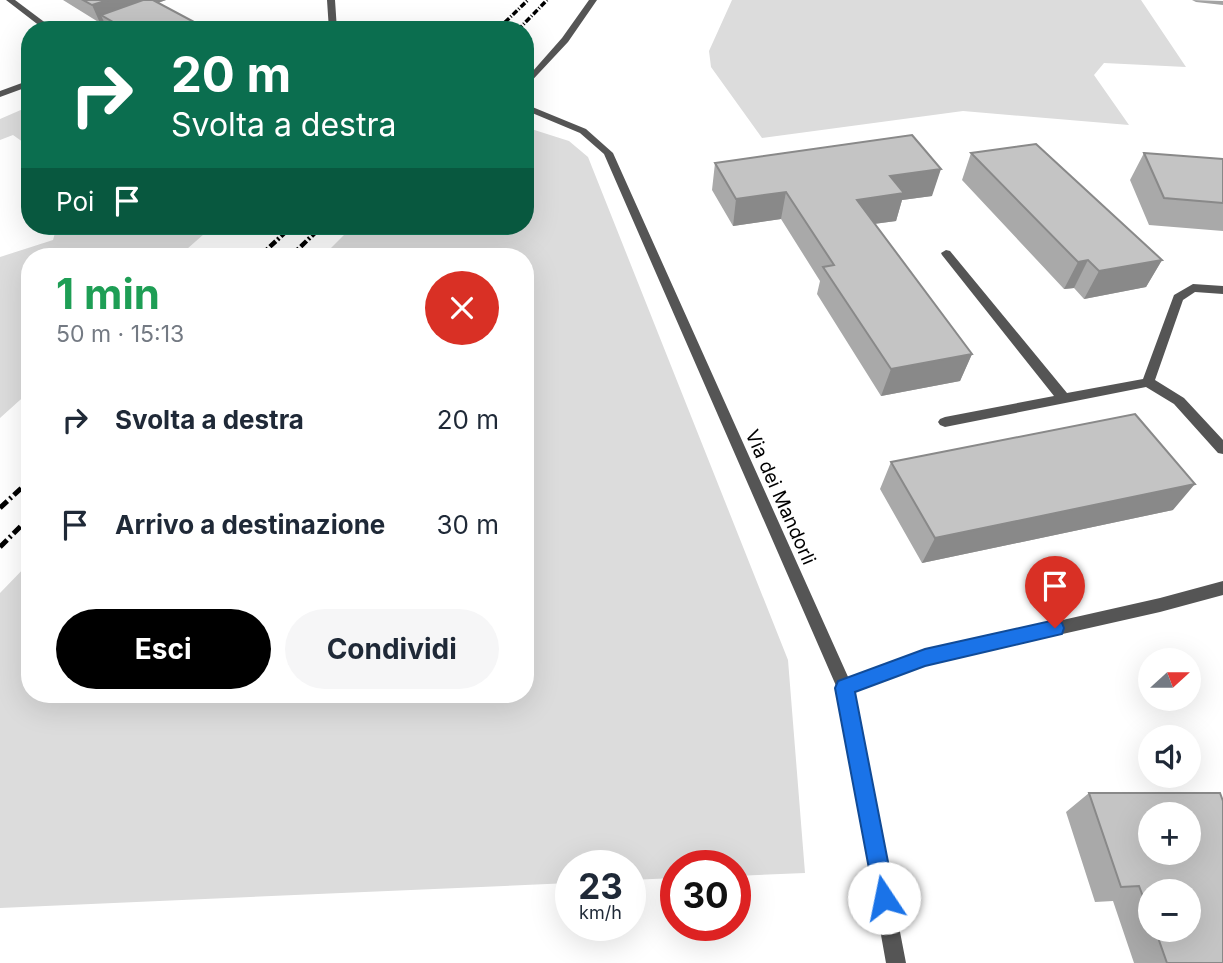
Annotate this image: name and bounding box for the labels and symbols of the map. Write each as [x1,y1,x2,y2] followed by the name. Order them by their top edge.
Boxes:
[741,426,821,568] street label: Via dei Mandorli
[1025,556,1085,628] pin
[1138,648,1200,710] north arrow
[660,850,751,941] speed limit sign: 30
[847,861,921,935] position arrow

